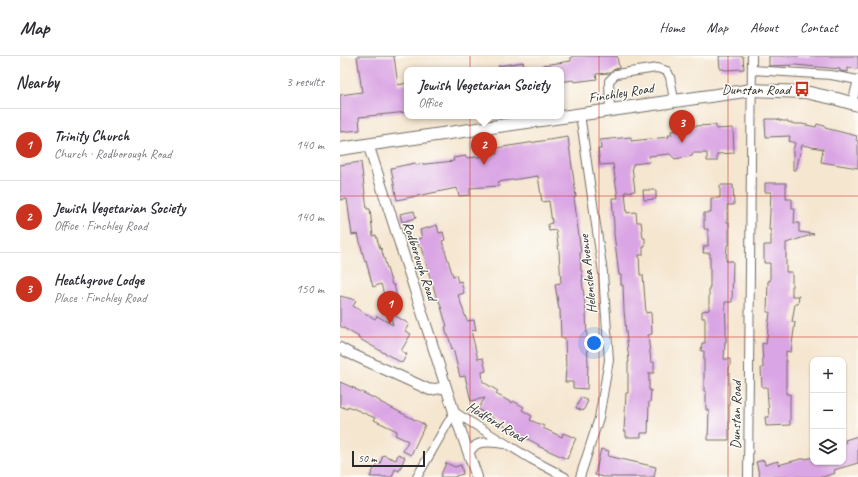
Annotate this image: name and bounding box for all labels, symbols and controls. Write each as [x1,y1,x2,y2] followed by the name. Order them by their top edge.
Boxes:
[20,16,50,40] text: Map
[659,19,685,36] text: Home
[707,19,728,36] text: Map
[750,19,778,36] text: About
[800,19,838,36] text: Contact
[404,67,564,119] popup
[16,72,59,93] text: Nearby
[286,74,324,90] text: 3 results
[418,76,550,95] text: Jewish Vegetarian Society
[587,79,657,107] street label: Finchley Road
[793,80,811,98] bus stop icon: Dunstan Road
[722,81,792,98] place label: Dunstan Road
[418,95,442,111] text: Office
[669,110,695,143] pin: 3
[54,127,129,146] text: Trinity Church
[471,132,497,165] pin: 2
[26,137,32,153] text: 1
[296,137,324,153] text: 140 m
[54,146,172,162] text: Church · Rodborough Road
[54,199,185,218] text: Jewish Vegetarian Society
[26,209,32,225] text: 2
[296,209,324,225] text: 140 m
[54,218,148,234] text: Office · Finchley Road
[399,219,442,305] street label: Rodborough Road
[575,232,601,314] street label: Helenslea Avenue
[54,271,144,290] text: Heathgrove Lodge
[26,281,32,297] text: 3
[296,281,324,297] text: 150 m
[54,290,147,306] text: Place · Finchley Road
[377,291,403,324] pin: 1
[584,333,604,353] your location
[810,357,846,465] map controls
[810,357,846,393] button: +
[727,378,745,449] street label: Dunstan Road
[810,393,846,429] button: −
[464,398,530,447] street label: Hodford Road
[810,429,846,465] button: layers
[352,449,425,468] scale bar
[358,451,377,465] text: 50 m

